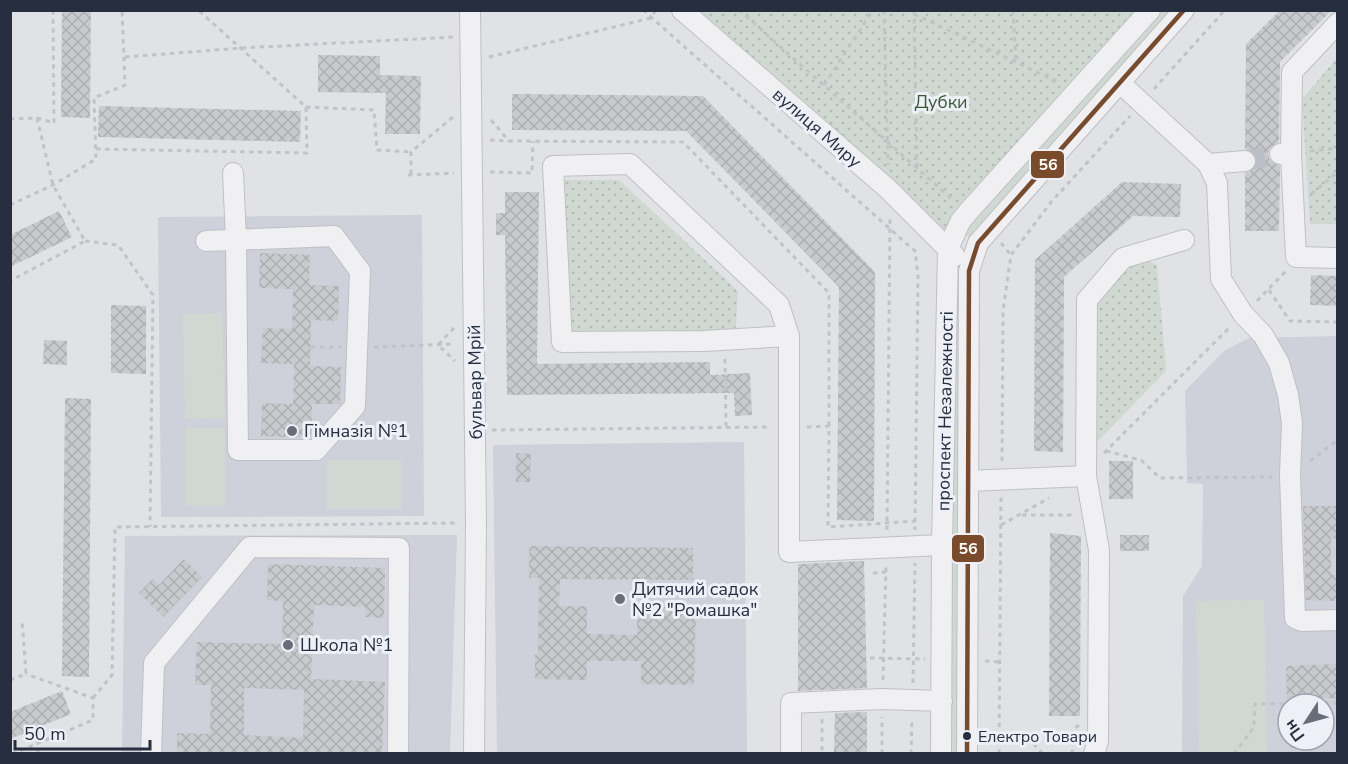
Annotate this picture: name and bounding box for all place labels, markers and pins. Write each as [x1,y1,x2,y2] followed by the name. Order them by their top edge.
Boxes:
[304,419,408,443] place label: Гімназія №1
[285,424,299,438] marker: Гімназія №1
[632,577,759,622] place label: Дитячий садок №2 "Ромашка"
[613,592,627,606] marker: Дитячий садок №2 "Ромашка"
[300,633,393,657] place label: Школа №1
[281,638,295,652] marker: Школа №1
[978,726,1097,748] place label: Електро Товари
[961,730,973,742] marker: Електро Товари

